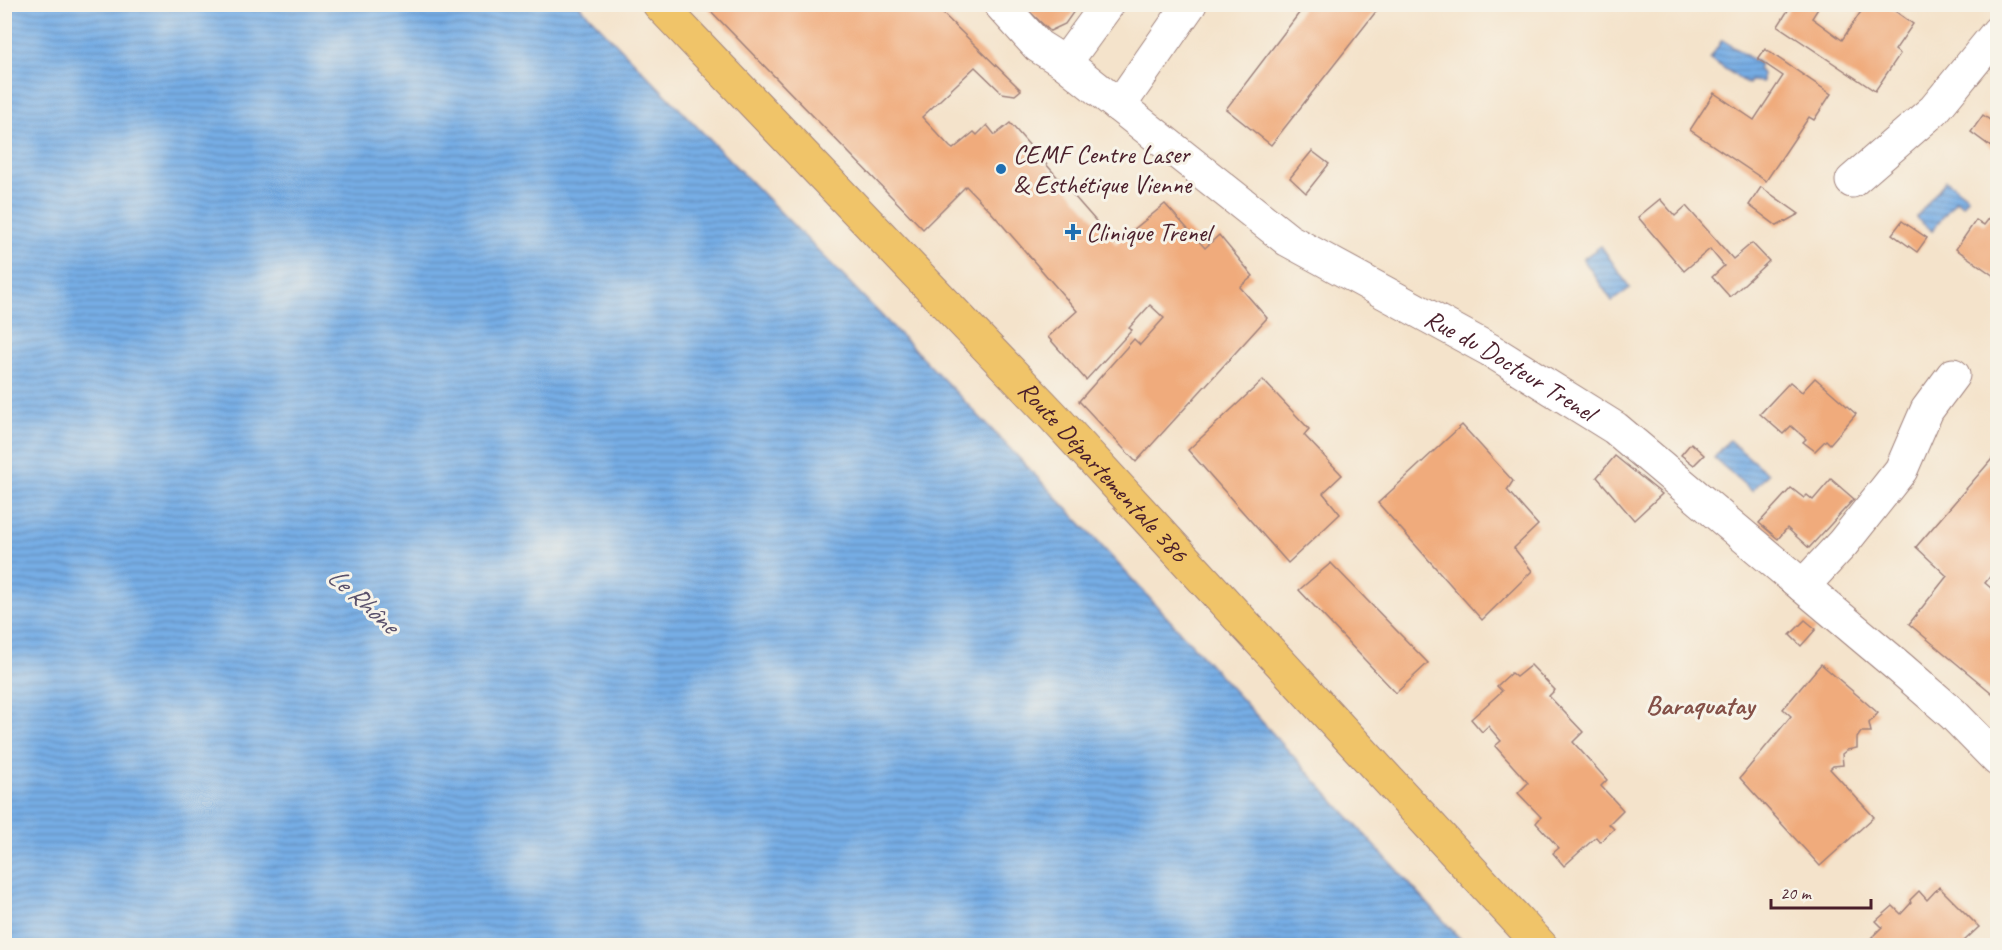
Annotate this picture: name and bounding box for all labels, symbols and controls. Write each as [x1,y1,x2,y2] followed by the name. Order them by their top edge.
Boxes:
[1013,138,1193,201] place label: CEMF Centre Laser & Esthétique Vienne
[994,162,1008,176] marker: CEMF Centre Laser & Esthétique Vienne
[1086,216,1215,249] place label: Clinique Trenel
[1064,223,1082,241] marker: Clinique Trenel
[1419,301,1605,431] street label: Rue du Docteur Trenel
[1011,374,1197,570] street label: Route Départementale 386
[321,560,408,643] water label: Le Rhône
[1646,688,1757,722] district label: Baraquatay
[1771,872,1872,910] scale bar
[1780,882,1813,904] text: 20 m

